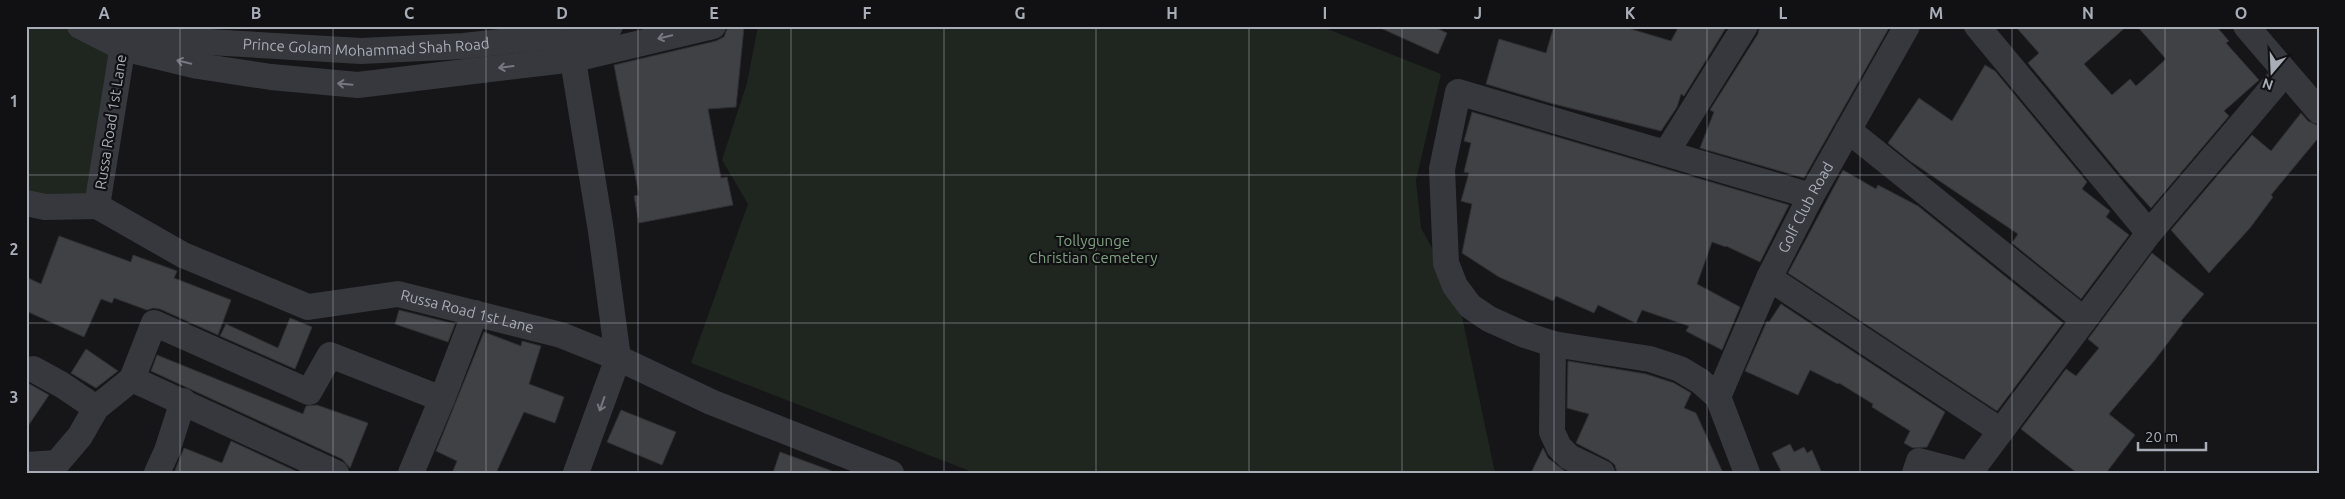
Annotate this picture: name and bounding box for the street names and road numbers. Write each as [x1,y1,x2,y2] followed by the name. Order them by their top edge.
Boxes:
[242,34,490,59] street label: Prince Golam Mohammad Shah Road
[91,53,130,191] street label: Russa Road 1st Lane
[1774,159,1836,256] street label: Golf Club Road
[399,286,536,336] street label: Russa Road 1st Lane

